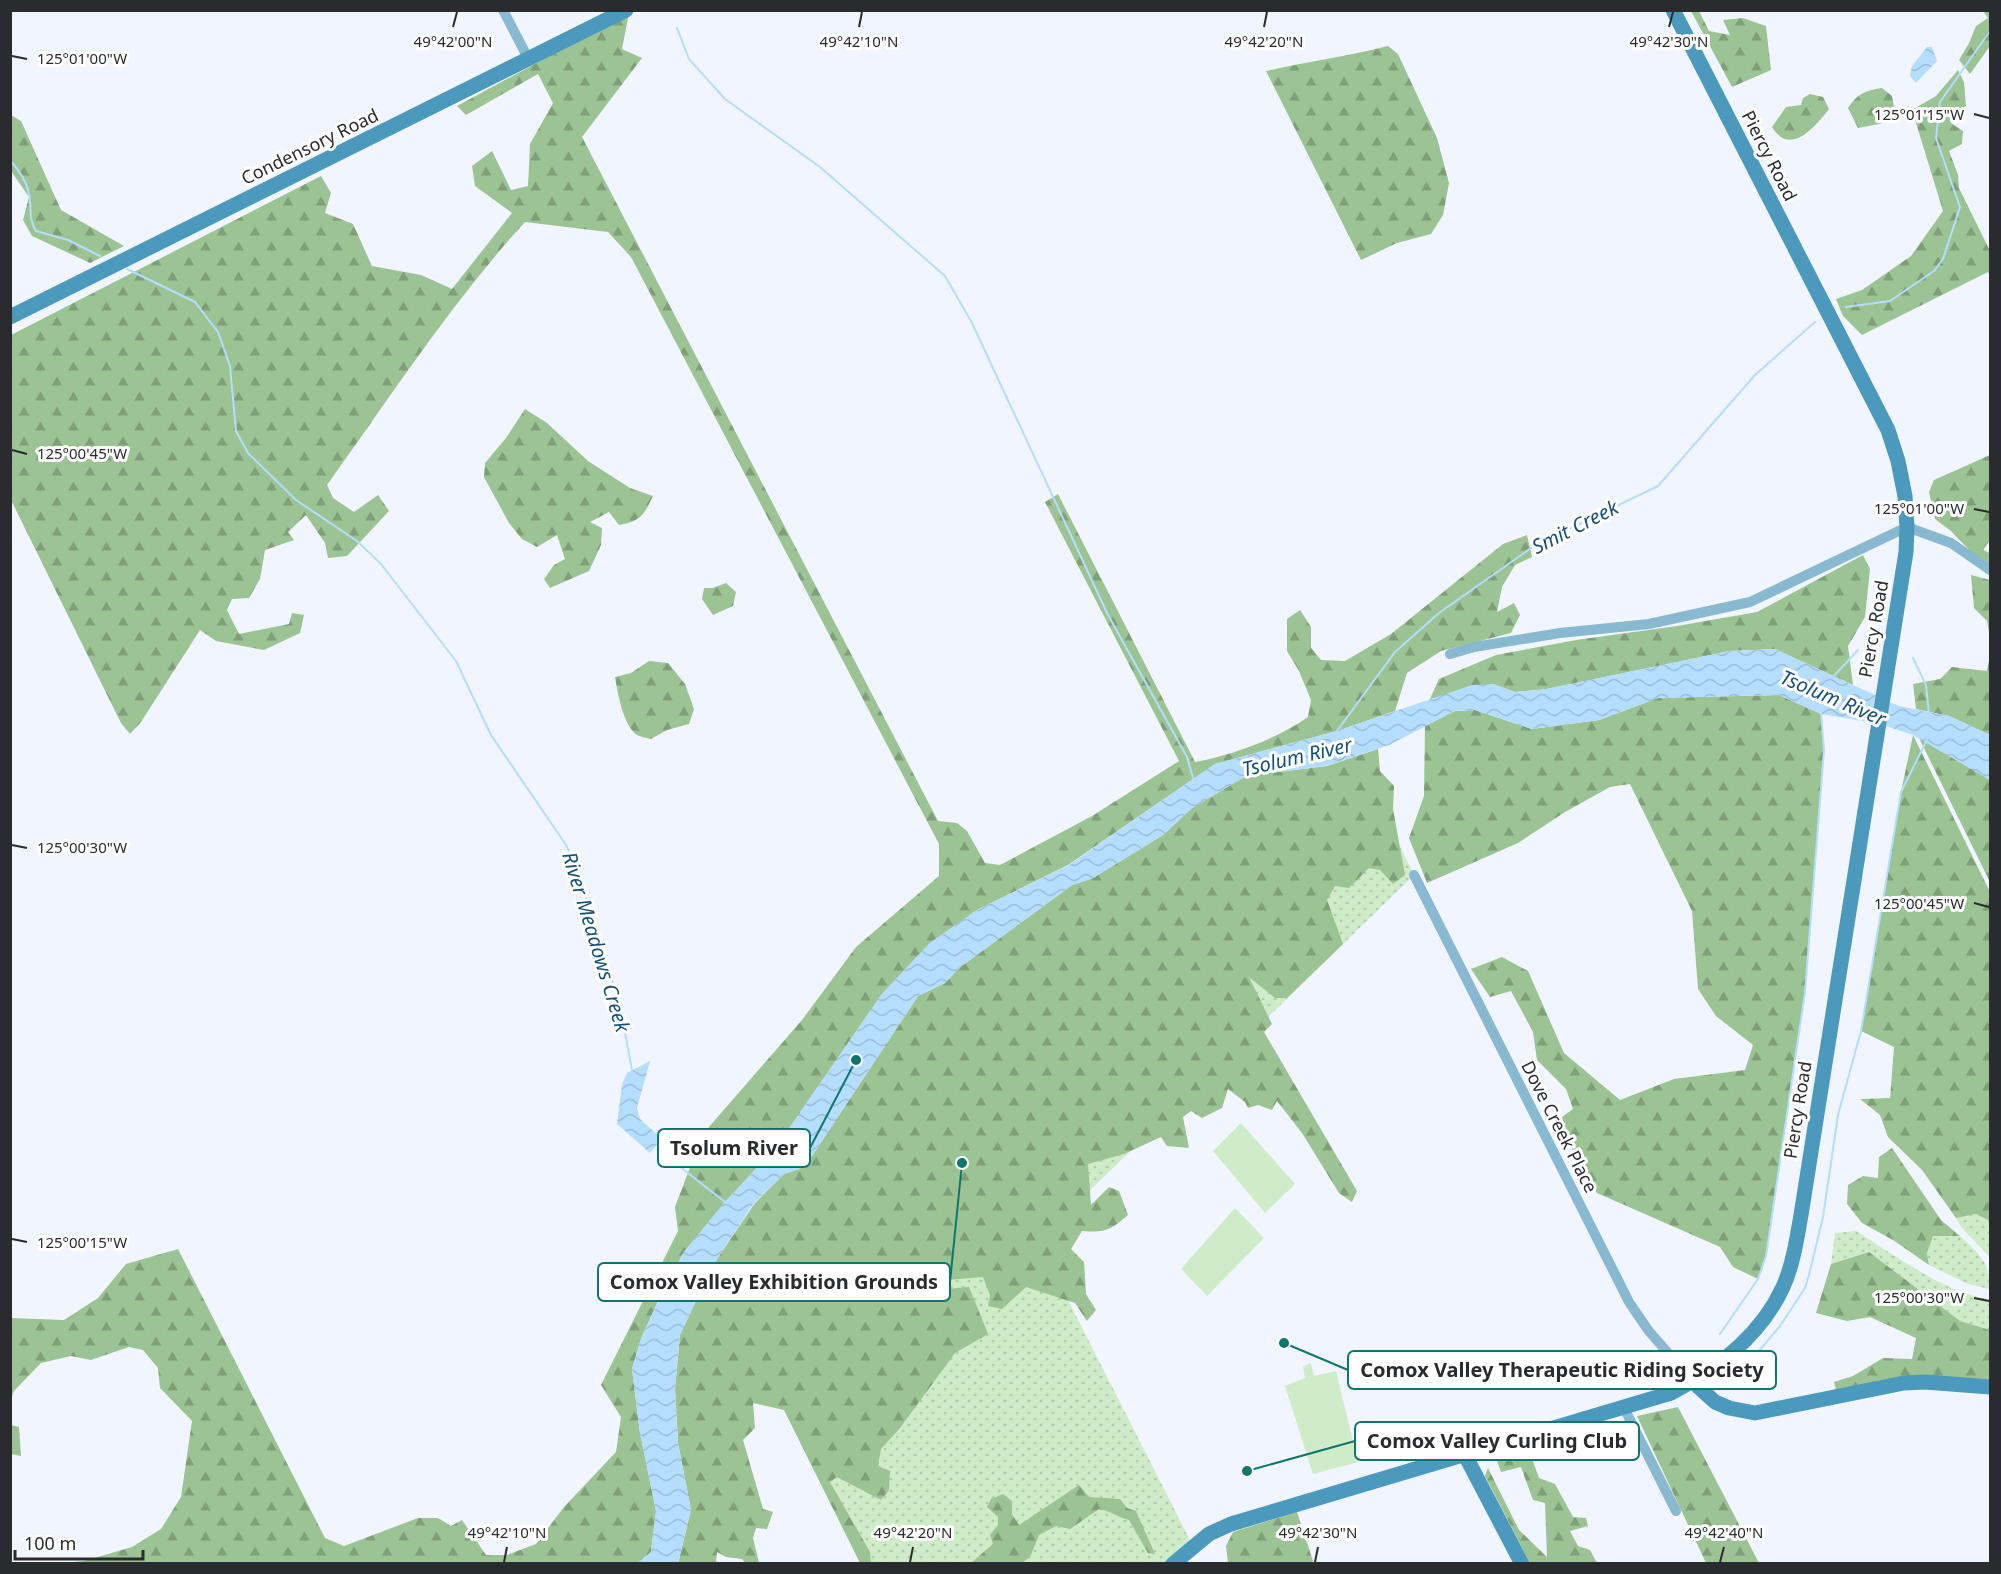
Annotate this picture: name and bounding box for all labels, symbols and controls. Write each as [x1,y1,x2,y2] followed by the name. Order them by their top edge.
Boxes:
[414,31,492,51] text: 49°42'00"N
[820,31,898,51] text: 49°42'10"N
[1225,31,1303,51] text: 49°42'20"N
[1630,31,1708,51] text: 49°42'30"N
[37,48,127,68] text: 125°01'00"W
[237,102,382,190] street label: Condensory Road
[1874,104,1964,124] text: 125°01'15"W
[1737,106,1803,205] street label: Piercy Road
[37,443,127,463] text: 125°00'45"W
[1527,493,1624,560] water label: Smit Creek
[1874,498,1964,518] text: 125°01'00"W
[1853,578,1893,679] street label: Piercy Road
[1776,663,1891,732] water label: Tsolum River
[1239,731,1356,782] water label: Tsolum River
[37,837,127,857] text: 125°00'30"W
[556,848,637,1036] water label: River Meadows Creek
[1874,893,1964,913] text: 125°00'45"W
[1516,1056,1604,1197] street label: Dove Creek Place
[1777,1059,1817,1160] street label: Piercy Road
[658,1129,810,1167] callout: Tsolum River
[670,1134,798,1161] text: Tsolum River
[37,1232,127,1252] text: 125°00'15"W
[598,1263,950,1301] callout: Comox Valley Exhibition Grounds
[610,1268,938,1295] text: Comox Valley Exhibition Grounds
[1874,1287,1964,1307] text: 125°00'30"W
[1348,1351,1776,1389] callout: Comox Valley Therapeutic Riding Society
[1360,1356,1764,1383] text: Comox Valley Therapeutic Riding Society
[1355,1422,1639,1460] callout: Comox Valley Curling Club
[1367,1427,1627,1454] text: Comox Valley Curling Club
[468,1522,546,1542] text: 49°42'10"N
[874,1522,952,1542] text: 49°42'20"N
[1279,1522,1357,1542] text: 49°42'30"N
[1685,1522,1763,1542] text: 49°42'40"N
[15,1523,142,1561] scale bar
[24,1531,76,1555] text: 100 m

